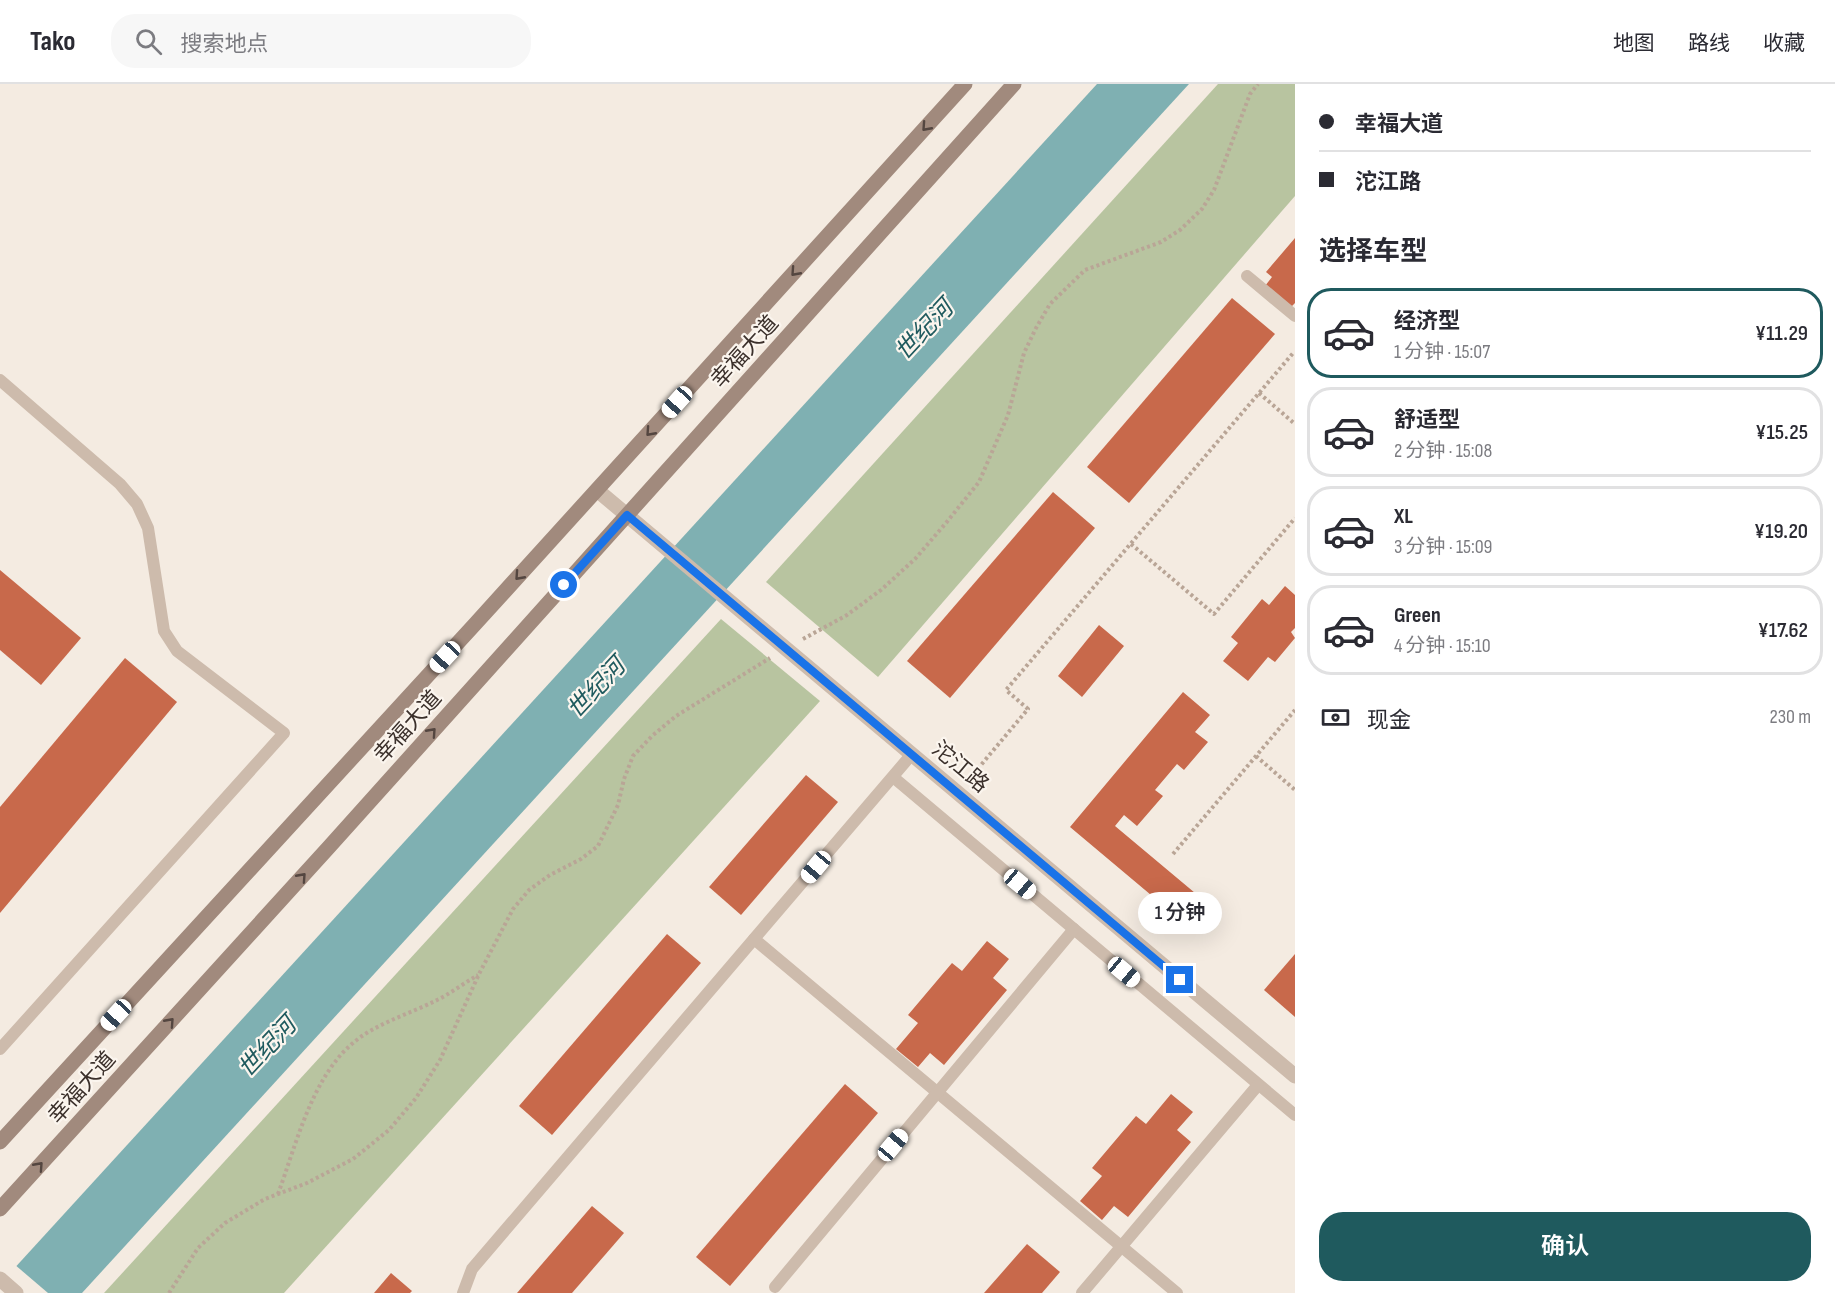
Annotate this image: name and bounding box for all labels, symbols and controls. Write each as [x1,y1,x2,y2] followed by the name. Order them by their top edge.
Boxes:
[111,14,531,68] search box
[30,25,75,58] text: Tako
[132,25,165,58] icon: search
[180,31,268,58] text: 搜索地点
[1613,31,1655,56] text: 地图
[1688,31,1730,56] text: 路线
[1763,31,1805,56] text: 收藏
[1355,111,1443,138] text: 幸福大道
[922,121,933,131] one-way arrow
[1355,169,1421,196] text: 沱江路
[1319,236,1427,268] text: 选择车型
[791,265,802,276] one-way arrow
[889,291,962,367] water label: 世纪河
[1322,306,1376,360] icon: car
[1394,308,1460,335] text: 经济型
[706,310,785,394] street label: 幸福大道
[1755,320,1808,347] text: ¥11.29
[1394,340,1490,364] text: 1 分钟 · 15:07
[658,383,696,421] car
[1322,405,1376,459] icon: car
[1394,407,1460,434] text: 舒适型
[1755,419,1808,446] text: ¥15.25
[646,425,657,436] one-way arrow
[1394,439,1492,463] text: 2 分钟 · 15:08
[1394,503,1413,530] text: XL
[1322,504,1376,558] icon: car
[1754,518,1808,545] text: ¥19.20
[1394,535,1492,559] text: 3 分钟 · 15:09
[515,569,526,580] one-way arrow
[550,571,577,598] route start
[1394,602,1441,629] text: Green
[1322,603,1376,657] icon: car
[1758,617,1808,644] text: ¥17.62
[1394,634,1491,658] text: 4 分钟 · 15:10
[426,638,464,676] car
[561,649,634,725] water label: 世纪河
[369,685,448,769] street label: 幸福大道
[1319,701,1352,734] icon: cash
[1769,705,1811,729] text: 230 m
[1367,707,1411,734] text: 现金
[425,729,436,739] one-way arrow
[926,736,994,799] street label: 沱江路
[798,847,834,887] car
[1000,866,1040,902] car
[294,874,305,885] one-way arrow
[1138,893,1222,935] callout: 1 分钟
[1155,901,1205,925] text: 1 分钟
[1104,954,1144,990] car
[1166,966,1193,993] route end
[97,996,135,1034] car
[232,1008,305,1084] water label: 世纪河
[163,1018,174,1028] one-way arrow
[43,1046,122,1130] street label: 幸福大道
[875,1125,911,1165] car
[32,1162,43,1173] one-way arrow
[1319,1212,1811,1281] button: 确认

